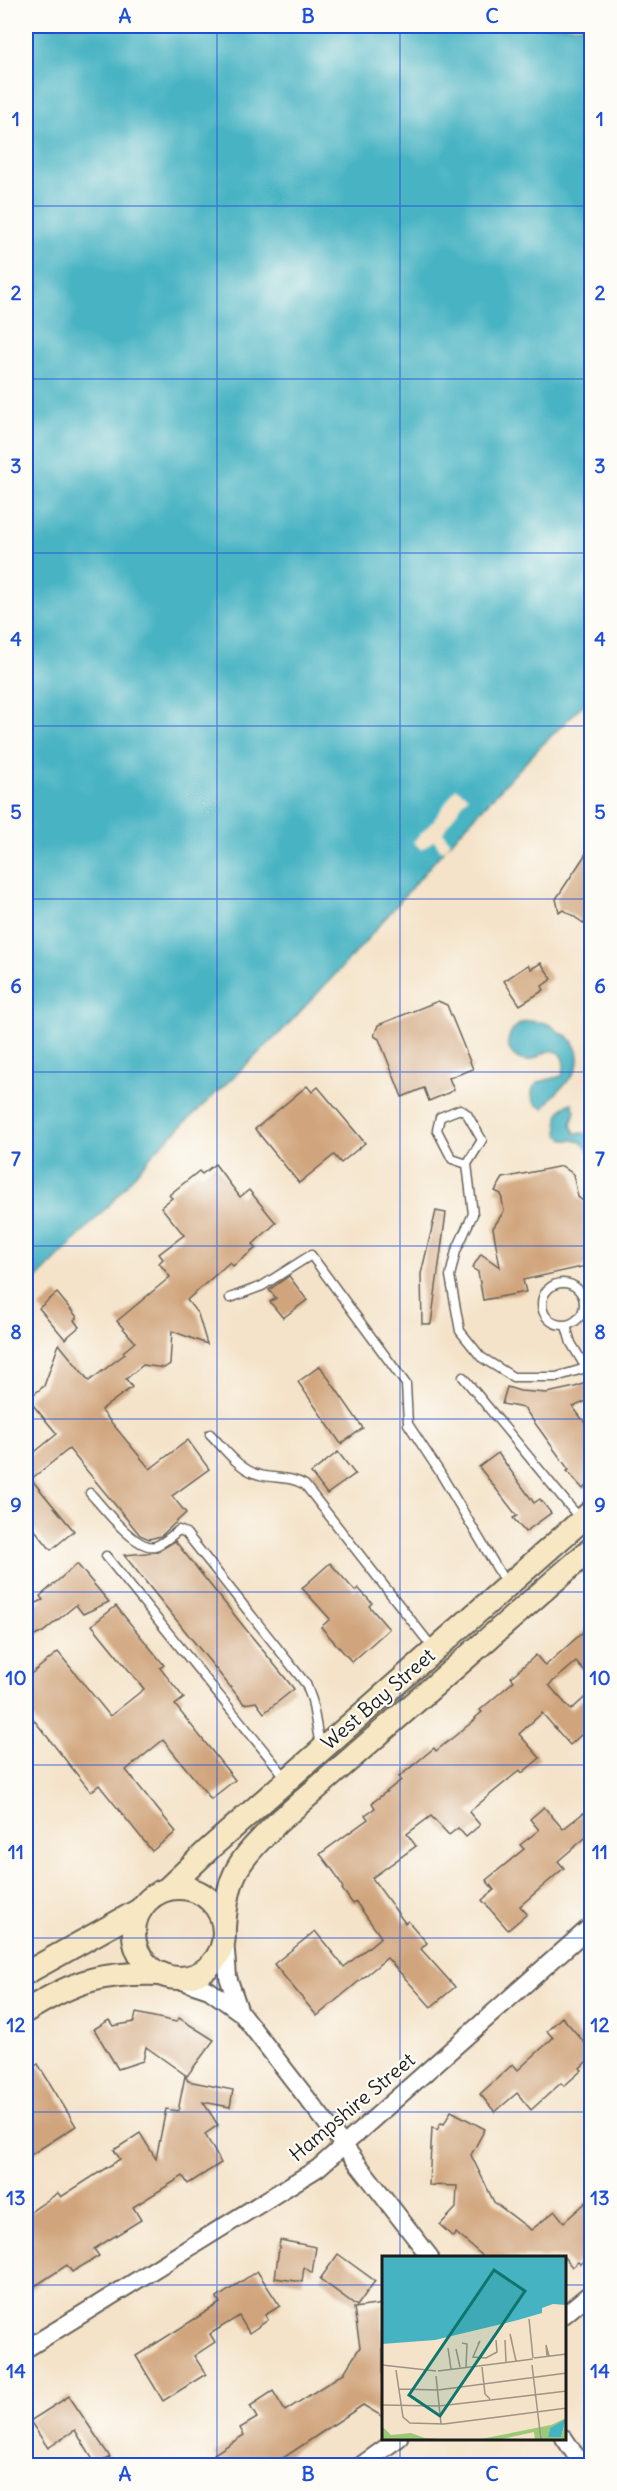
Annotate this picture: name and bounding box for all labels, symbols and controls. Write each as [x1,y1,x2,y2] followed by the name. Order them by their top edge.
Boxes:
[119,3,132,28] text: A
[301,3,315,28] text: B
[485,3,499,28] text: C
[12,106,20,131] text: 1
[596,106,604,131] text: 1
[11,280,22,305] text: 2
[595,280,606,305] text: 2
[10,453,22,478] text: 3
[594,453,606,478] text: 3
[10,626,22,651] text: 4
[594,626,606,651] text: 4
[10,799,22,824] text: 5
[594,799,606,824] text: 5
[10,973,22,998] text: 6
[594,973,606,998] text: 6
[11,1146,21,1171] text: 7
[595,1146,605,1171] text: 7
[10,1319,22,1344] text: 8
[594,1319,606,1344] text: 8
[10,1492,22,1517] text: 9
[594,1492,606,1517] text: 9
[316,1642,440,1755] street label: West Bay Street
[5,1665,27,1690] text: 10
[589,1665,611,1690] text: 10
[8,1839,24,1864] text: 11
[592,1839,608,1864] text: 11
[7,2012,25,2037] text: 12
[591,2012,609,2037] text: 12
[284,2047,420,2166] street label: Hampshire Street
[6,2185,26,2210] text: 13
[590,2185,610,2210] text: 13
[382,2256,566,2440] inset map
[6,2358,26,2383] text: 14
[590,2358,610,2383] text: 14
[119,2461,132,2486] text: A
[301,2461,315,2486] text: B
[485,2461,499,2486] text: C

